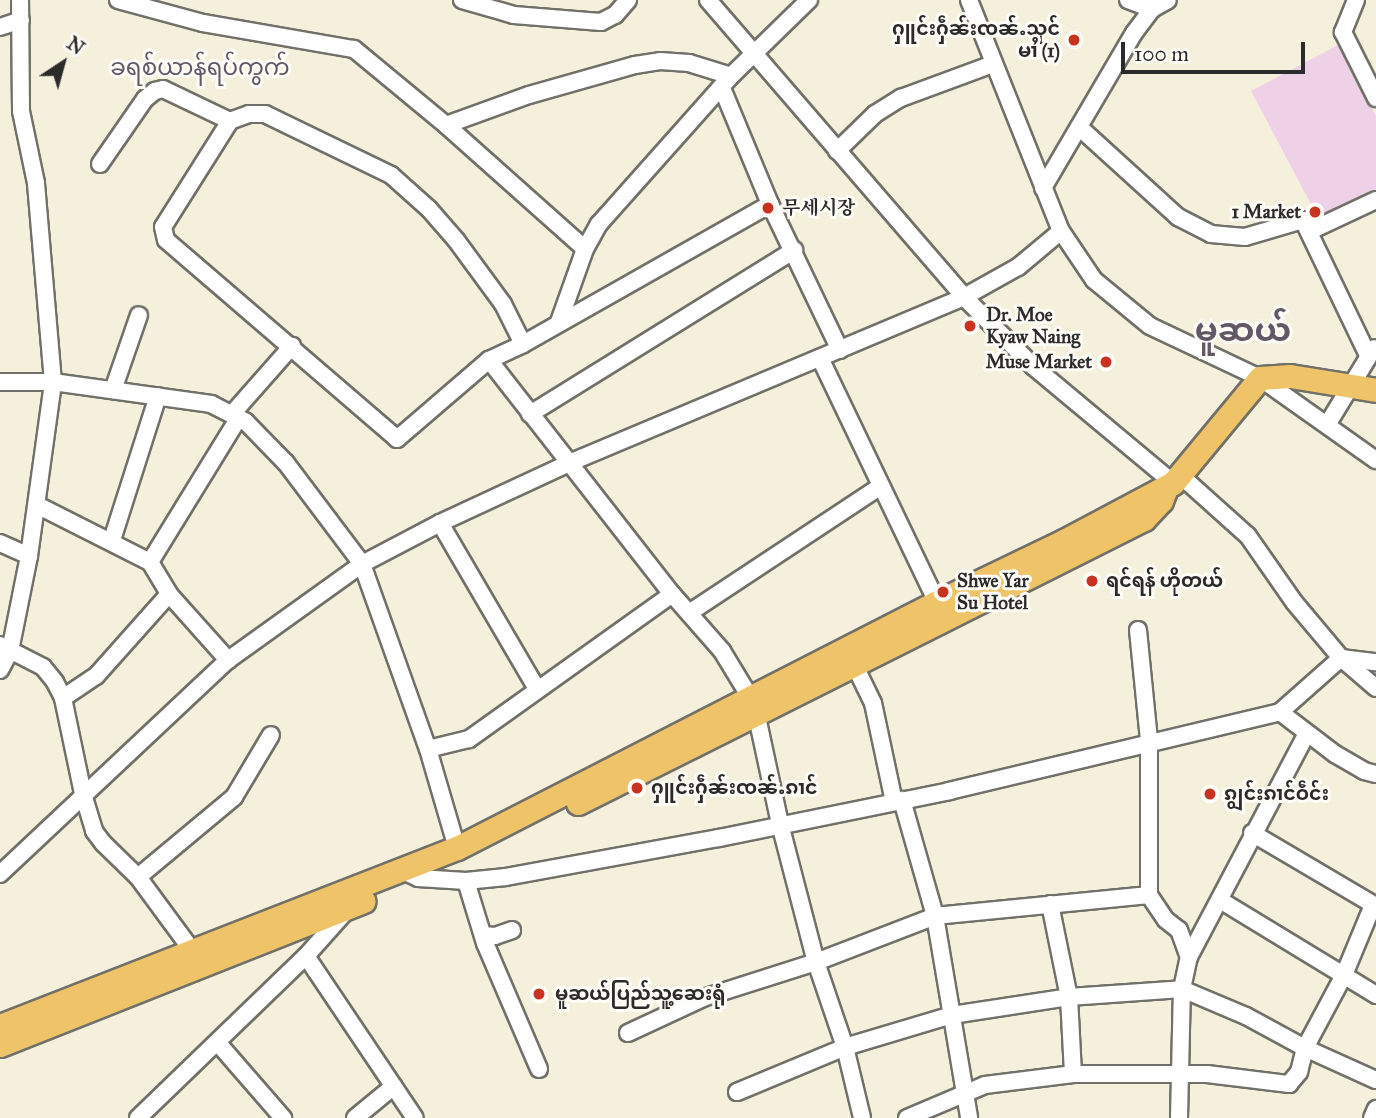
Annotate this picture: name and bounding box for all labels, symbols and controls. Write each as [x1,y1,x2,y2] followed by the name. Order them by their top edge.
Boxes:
[892,18,1060,62] place label: ႁူင်းႁဵၼ်းၸၼ်ႉသုင် မၢႆ (1)
[28,28,98,98] north arrow
[1124,28,1308,72] scale bar
[62,32,89,60] text: N
[1066,32,1082,48] marker: ႁူင်းႁဵၼ်းၸၼ်ႉသုင် မၢႆ (1)
[1134,41,1189,67] text: 100 m
[110,53,290,81] district label: ခရစ်ယာန်ရပ်ကွက်
[782,197,855,219] place label: 무세시장
[760,200,776,216] marker: 무세시장
[1232,201,1301,223] place label: 1 Market
[1307,204,1323,220] marker: 1 Market
[986,304,1080,348] place label: Dr. Moe Kyaw Naing
[1195,311,1291,351] district label: မူဆယ်
[960,316,980,336] marker: Dr. Moe Kyaw Naing
[986,351,1092,373] place label: Muse Market
[1098,354,1114,370] marker: Muse Market
[957,570,1029,614] place label: Shwe Yar Su Hotel
[1106,570,1223,592] place label: ရင်ရန် ဟိုတယ်
[1084,573,1100,589] marker: ရင်ရန် ဟိုတယ်
[935,584,951,600] marker: Shwe Yar Su Hotel
[651,777,818,799] place label: ႁူင်းႁဵၼ်းၸၼ်ႉၵၢင်
[629,780,645,796] marker: ႁူင်းႁဵၼ်းၸၼ်ႉၵၢင်
[1224,783,1329,805] place label: ၵျွင်းၵၢင်ဝဵင်း
[1202,786,1218,802] marker: ၵျွင်းၵၢင်ဝဵင်း
[555,983,726,1005] place label: မူဆယ်ပြည်သူ့ဆေးရုံ
[529,984,549,1004] marker: မူဆယ်ပြည်သူ့ဆေးရုံ

